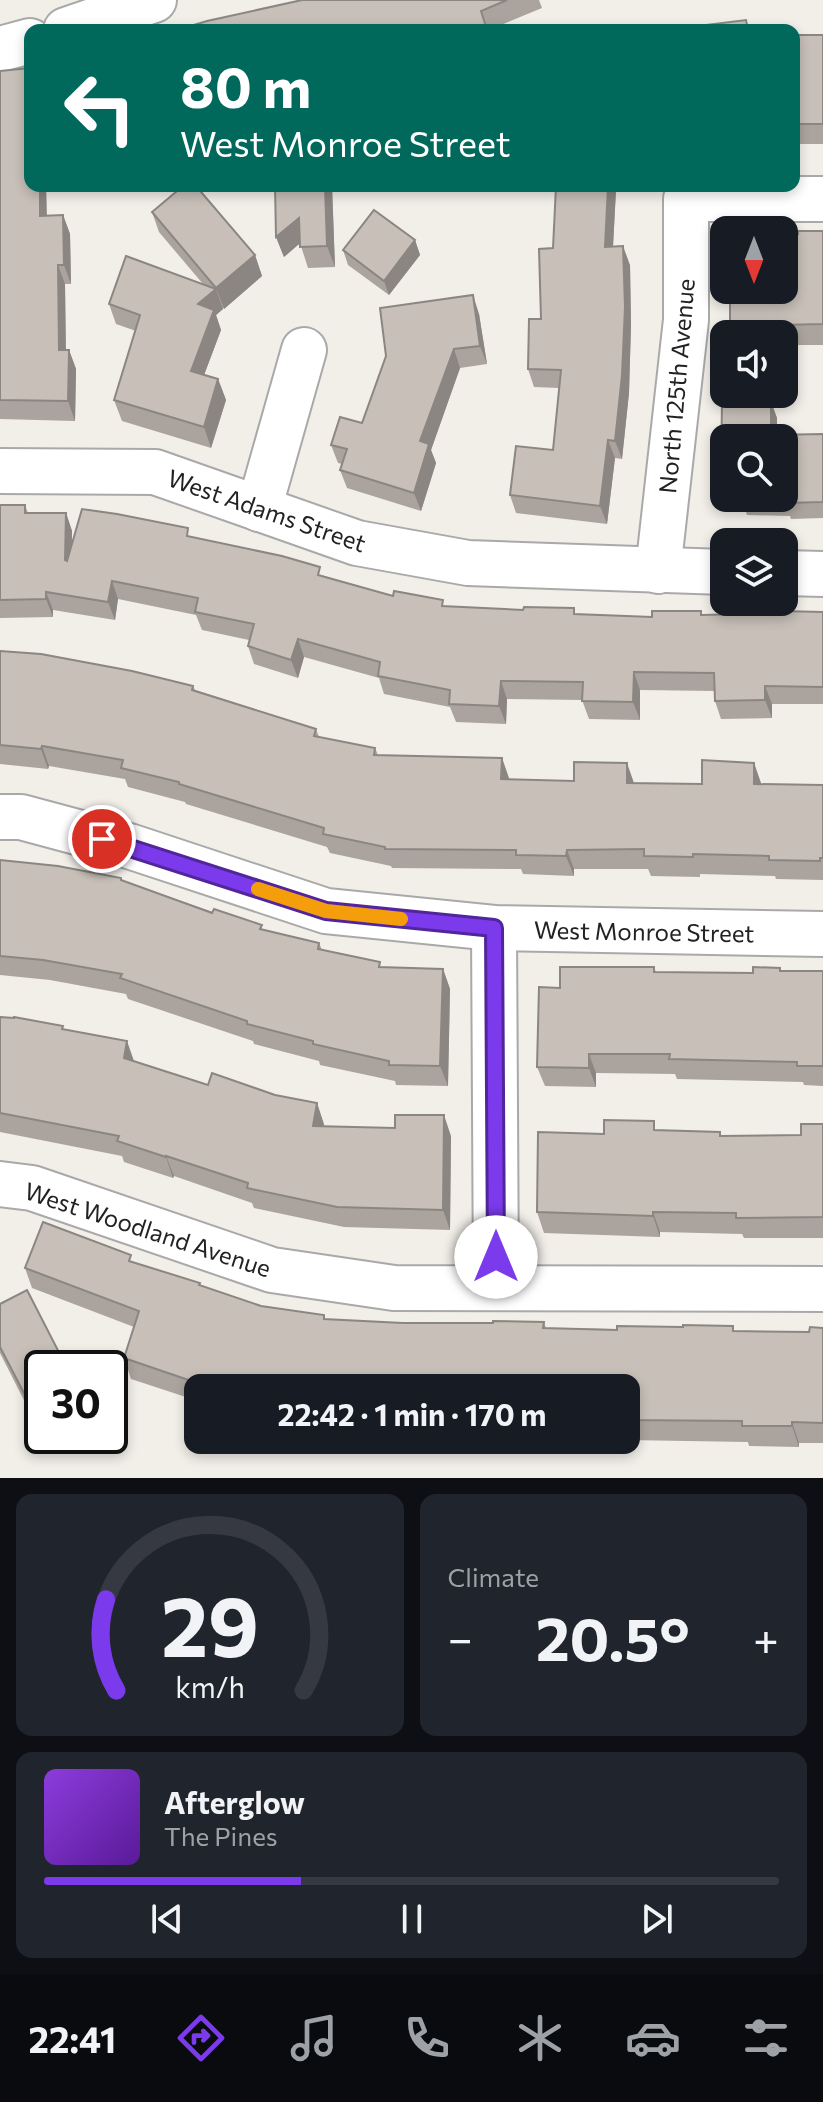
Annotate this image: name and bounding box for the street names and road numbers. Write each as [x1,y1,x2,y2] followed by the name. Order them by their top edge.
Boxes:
[652,277,700,495] street label: North 125th Avenue
[164,463,370,558] street label: West Adams Street
[534,915,755,947] street label: West Monroe Street
[21,1176,275,1282] street label: West Woodland Avenue

